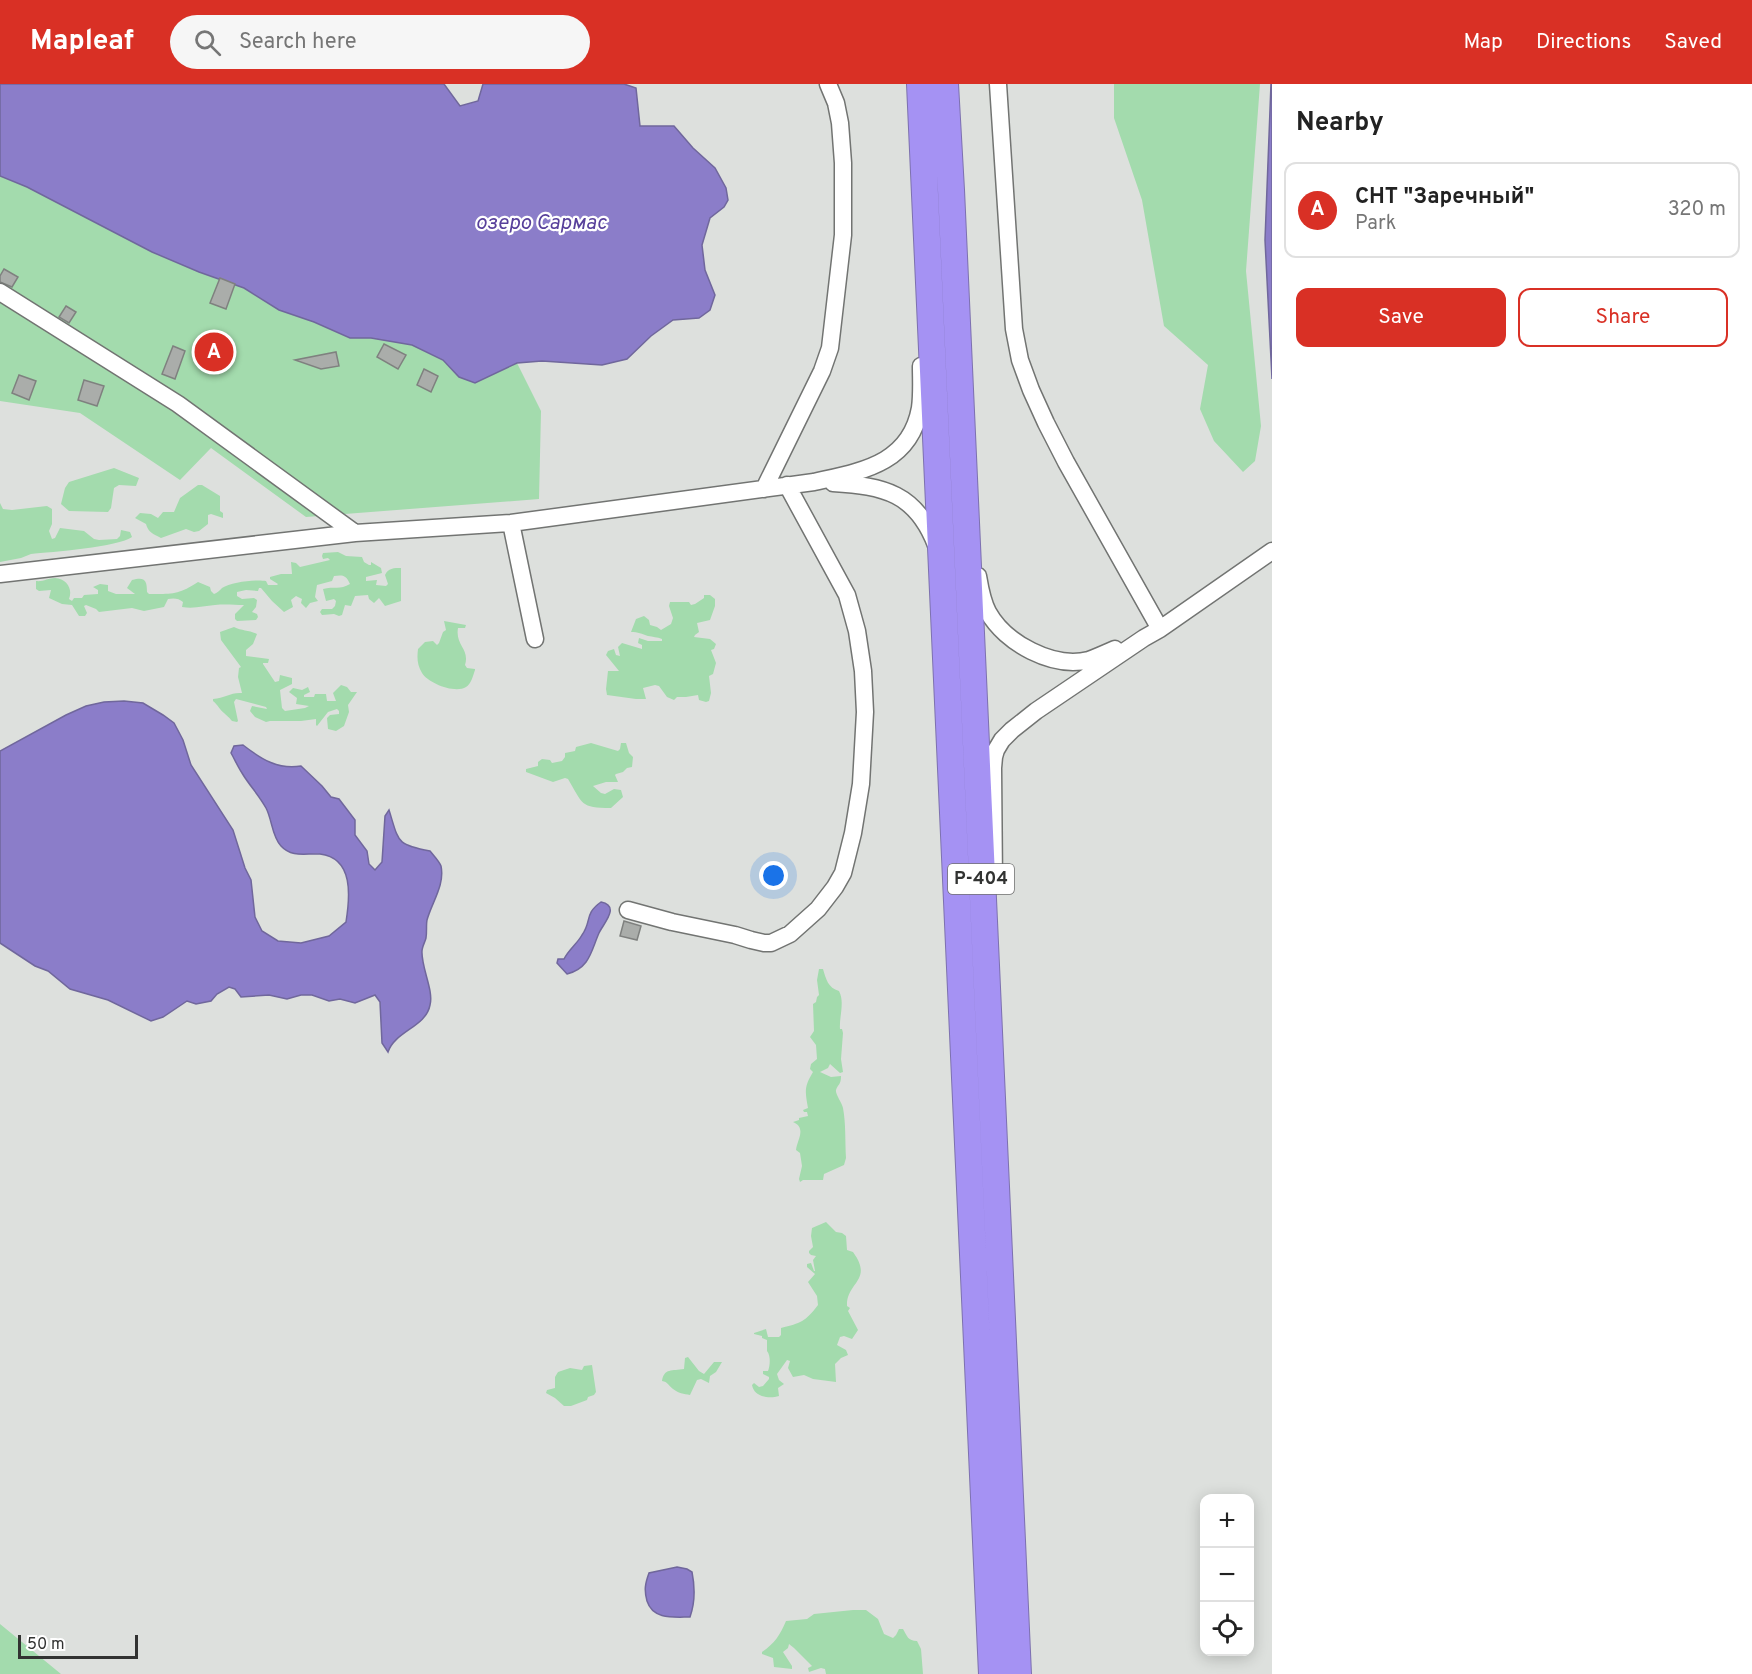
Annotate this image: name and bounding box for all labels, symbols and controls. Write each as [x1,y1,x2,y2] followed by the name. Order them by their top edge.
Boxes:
[170,15,590,69] search box
[30,24,134,60] text: Mapleaf
[191,26,224,59] icon: search
[239,29,357,56] text: Search here
[1463,29,1503,56] text: Map
[1536,29,1631,56] text: Directions
[1664,29,1722,56] text: Saved
[1296,107,1384,140] text: Nearby
[1355,184,1534,211] text: СНТ "Заречный"
[1310,197,1325,223] text: A
[1668,197,1726,223] text: 320 m
[475,210,607,237] water label: озеро Сармас
[1355,211,1396,237] text: Park
[1296,288,1506,347] button: Save
[1518,288,1728,347] button: Share
[194,330,234,374] pin: A
[759,861,788,890] your location
[948,864,1014,894] road number: Р-404
[1200,1494,1254,1656] map controls
[1200,1494,1254,1548] button: +
[1200,1548,1254,1602] button: −
[1200,1602,1254,1656] button: locate
[18,1632,138,1660] scale bar
[27,1635,65,1655] text: 50 m

